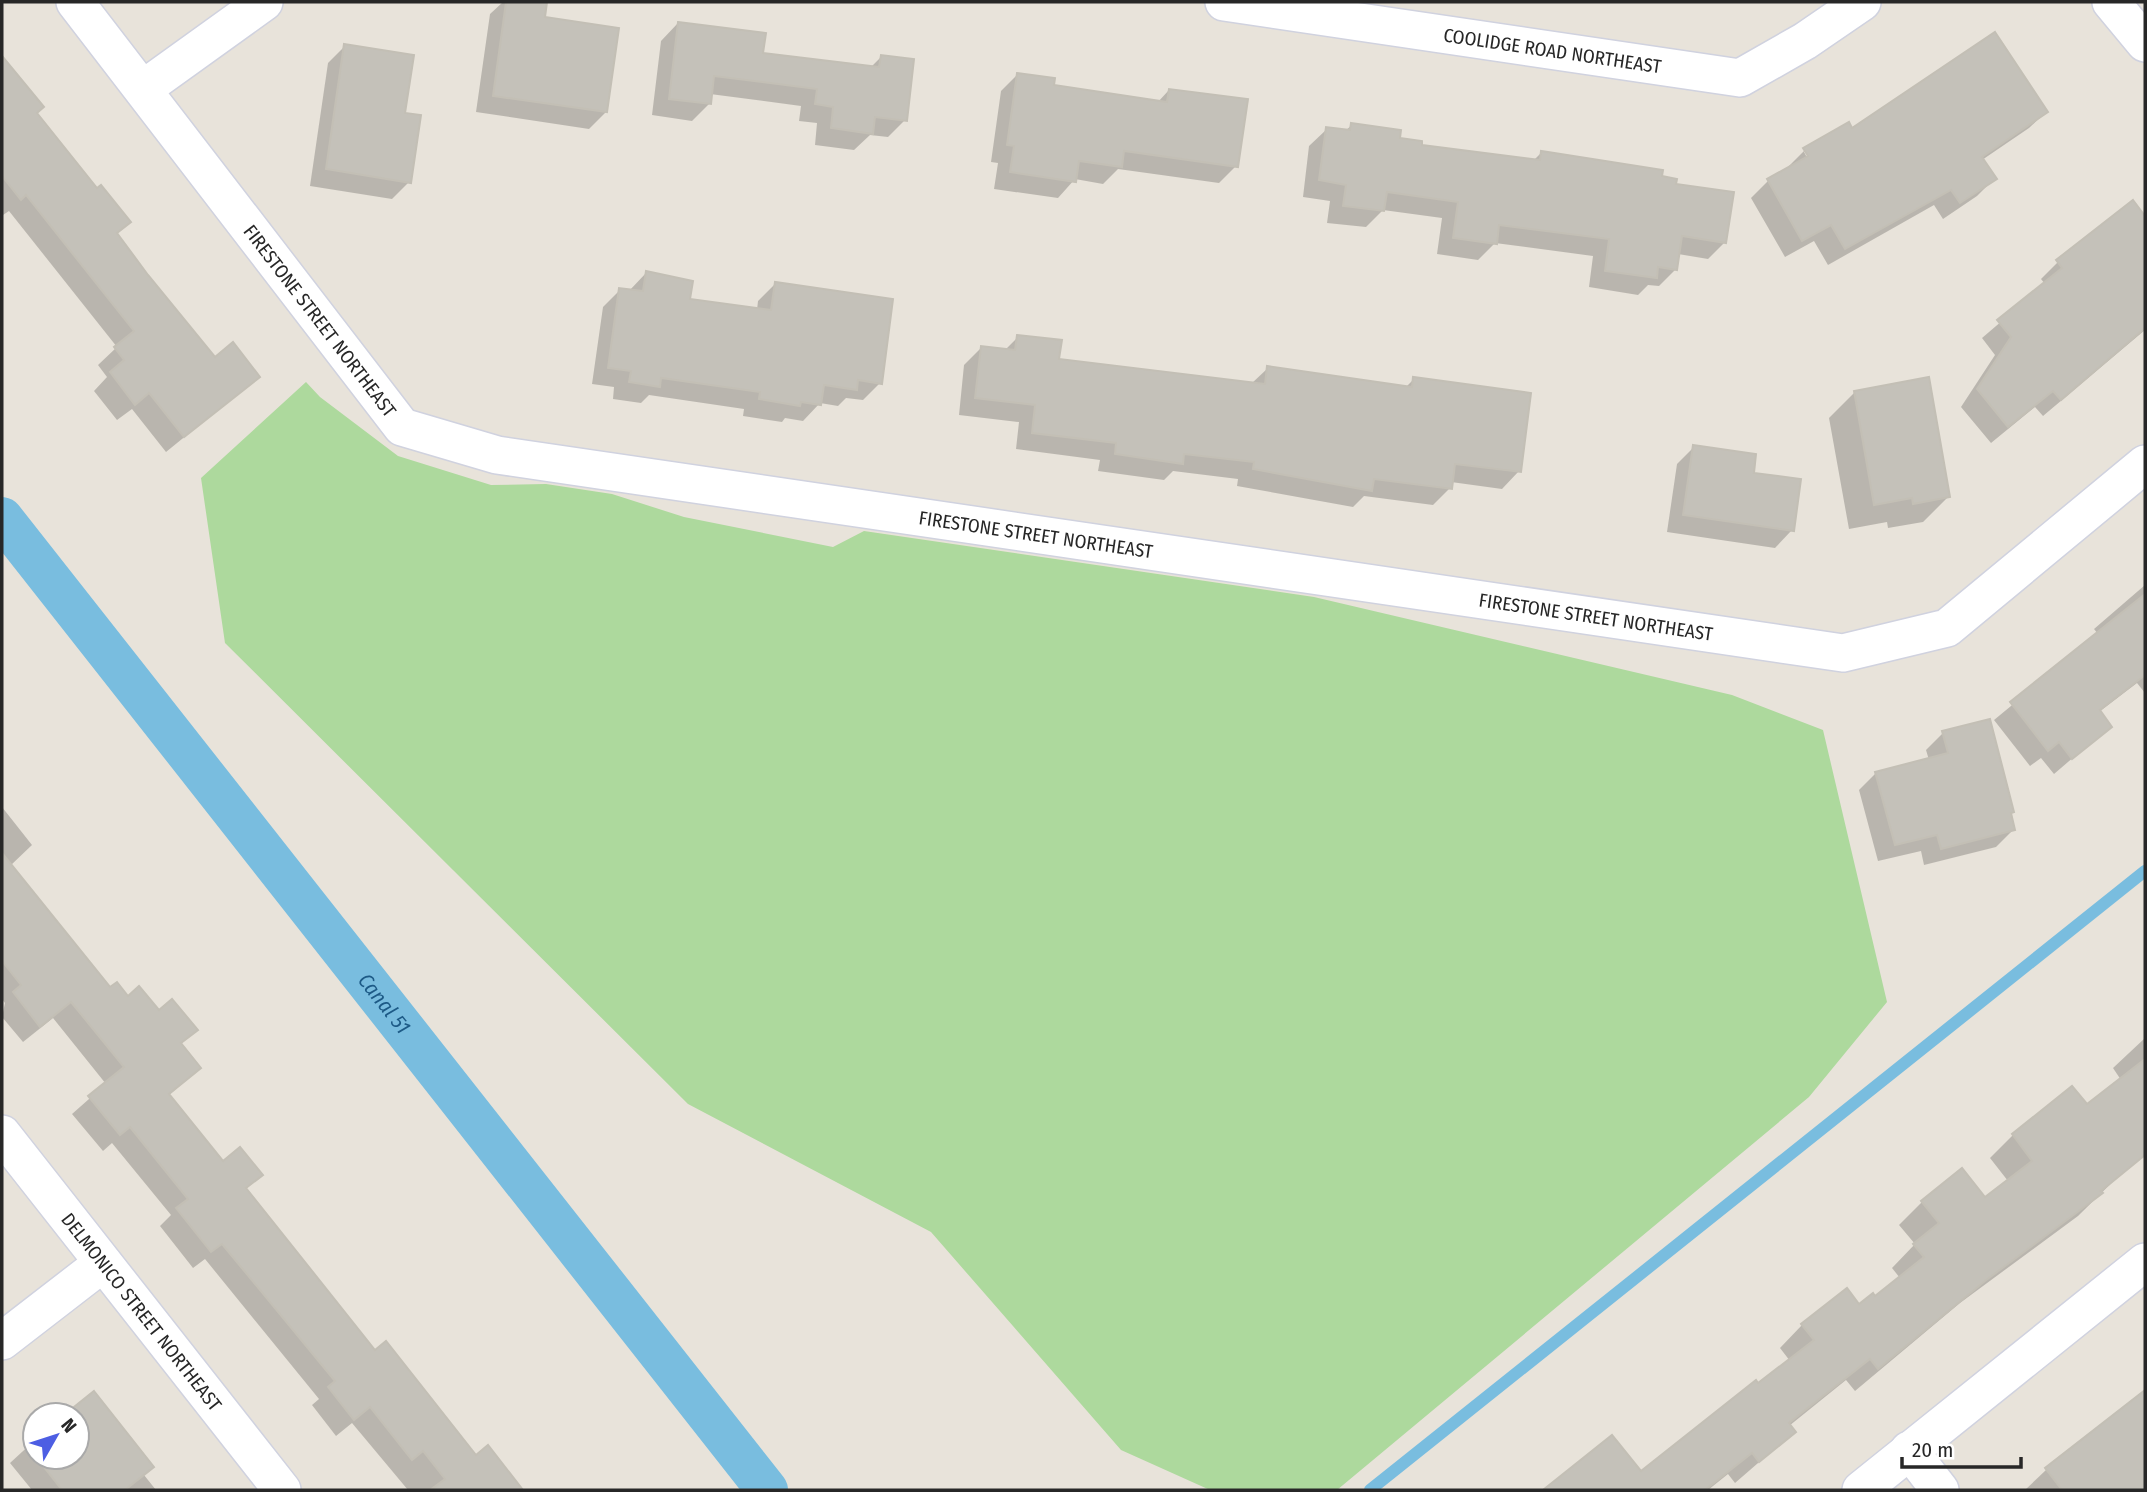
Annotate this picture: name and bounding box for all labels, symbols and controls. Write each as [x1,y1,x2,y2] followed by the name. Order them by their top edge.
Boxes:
[1442,23,1663,78] street label: COOLIDGE ROAD NORTHEAST
[239,220,401,421] street label: FIRESTONE STREET NORTHEAST
[917,506,1155,563] street label: FIRESTONE STREET NORTHEAST
[1477,588,1715,645] street label: FIRESTONE STREET NORTHEAST
[352,968,416,1039] water label: Canal 51
[57,1208,227,1415] street label: DELMONICO STREET NORTHEAST
[21,1401,91,1471] north arrow
[56,1414,81,1437] text: N
[1902,1426,2021,1470] scale bar
[1912,1437,1953,1463] text: 20 m

